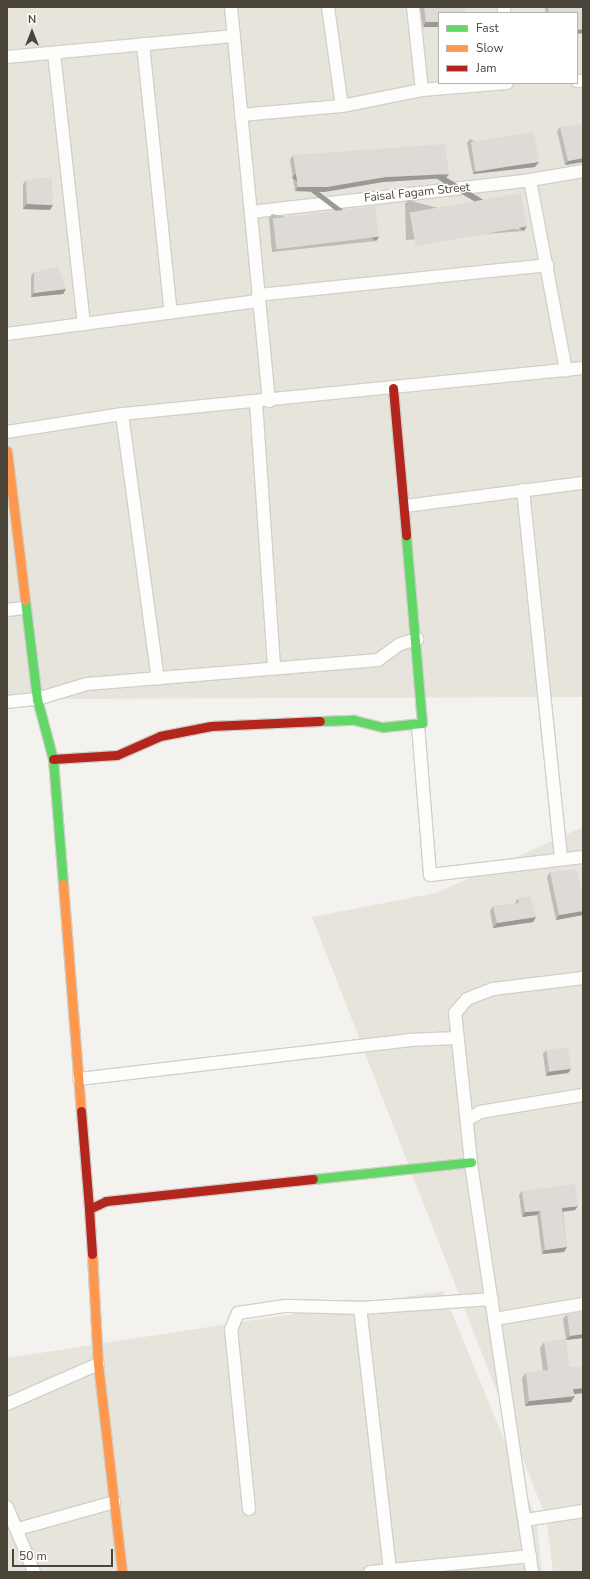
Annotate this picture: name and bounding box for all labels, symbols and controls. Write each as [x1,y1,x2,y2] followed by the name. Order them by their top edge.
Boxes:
[12,12,52,52] north arrow
[28,12,36,27] text: N
[438,12,578,84] legend
[476,20,499,36] text: Fast
[476,40,504,56] text: Slow
[476,60,497,76] text: Jam
[363,180,471,206] street label: Faisal Fagam Street
[14,1541,115,1567] scale bar
[19,1548,47,1564] text: 50 m

